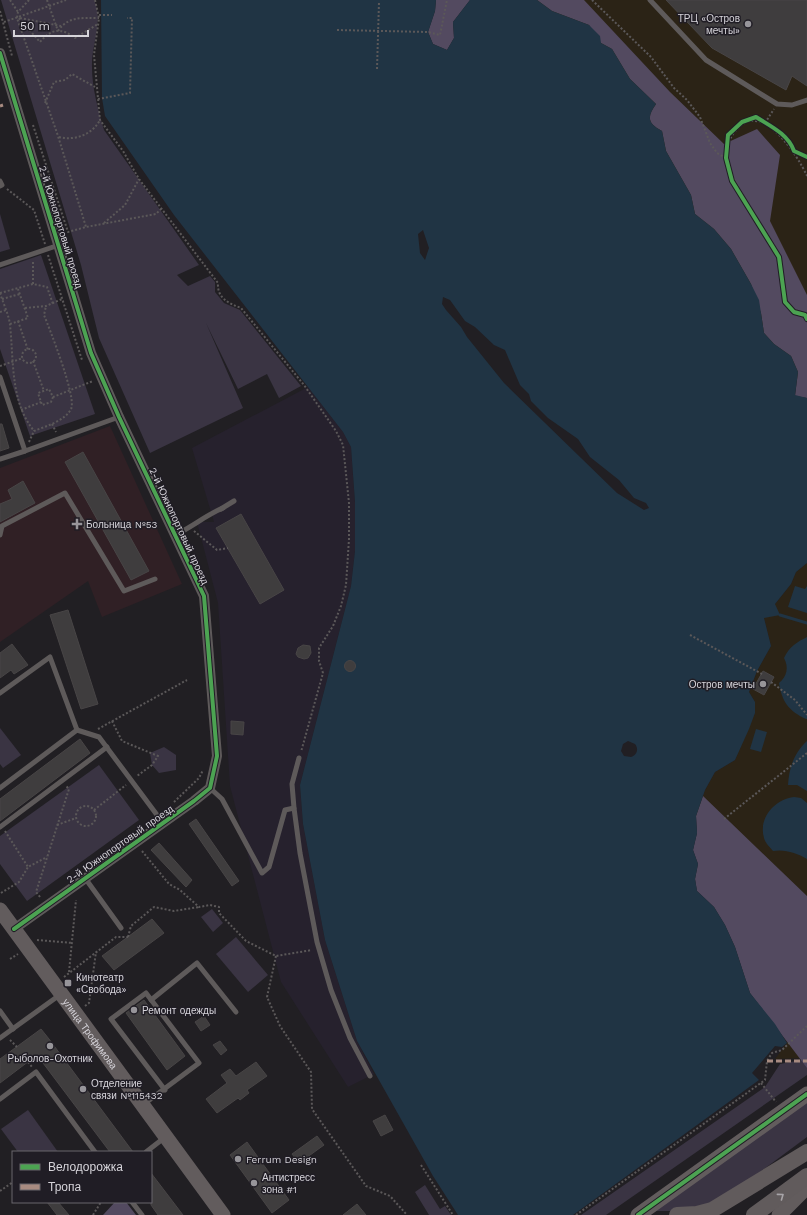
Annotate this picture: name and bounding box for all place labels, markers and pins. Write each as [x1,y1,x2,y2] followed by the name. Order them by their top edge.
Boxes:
[678,13,740,36] place label: ТРЦ «Остров мечты»
[743,19,753,29] marker: ТРЦ «Остров мечты»
[71,518,83,530] marker: Больница №53
[86,519,158,530] place label: Больница №53
[689,679,755,690] place label: Остров мечты
[758,679,768,689] marker: Остров мечты
[76,972,126,995] place label: Кинотеатр «Свобода»
[63,978,73,988] marker: Кинотеатр «Свобода»
[129,1005,139,1015] marker: Ремонт одежды
[142,1005,216,1016] place label: Ремонт одежды
[45,1041,55,1051] marker: Рыболов-Охотник
[8,1053,93,1064] place label: Рыболов-Охотник
[91,1078,163,1101] place label: Отделение связи №115432
[78,1084,88,1094] marker: Отделение связи №115432
[233,1154,243,1164] marker: Ferrum Design
[246,1154,317,1165] place label: Ferrum Design
[262,1172,315,1195] place label: Антистресс зона #1
[249,1178,259,1188] marker: Антистресс зона #1

